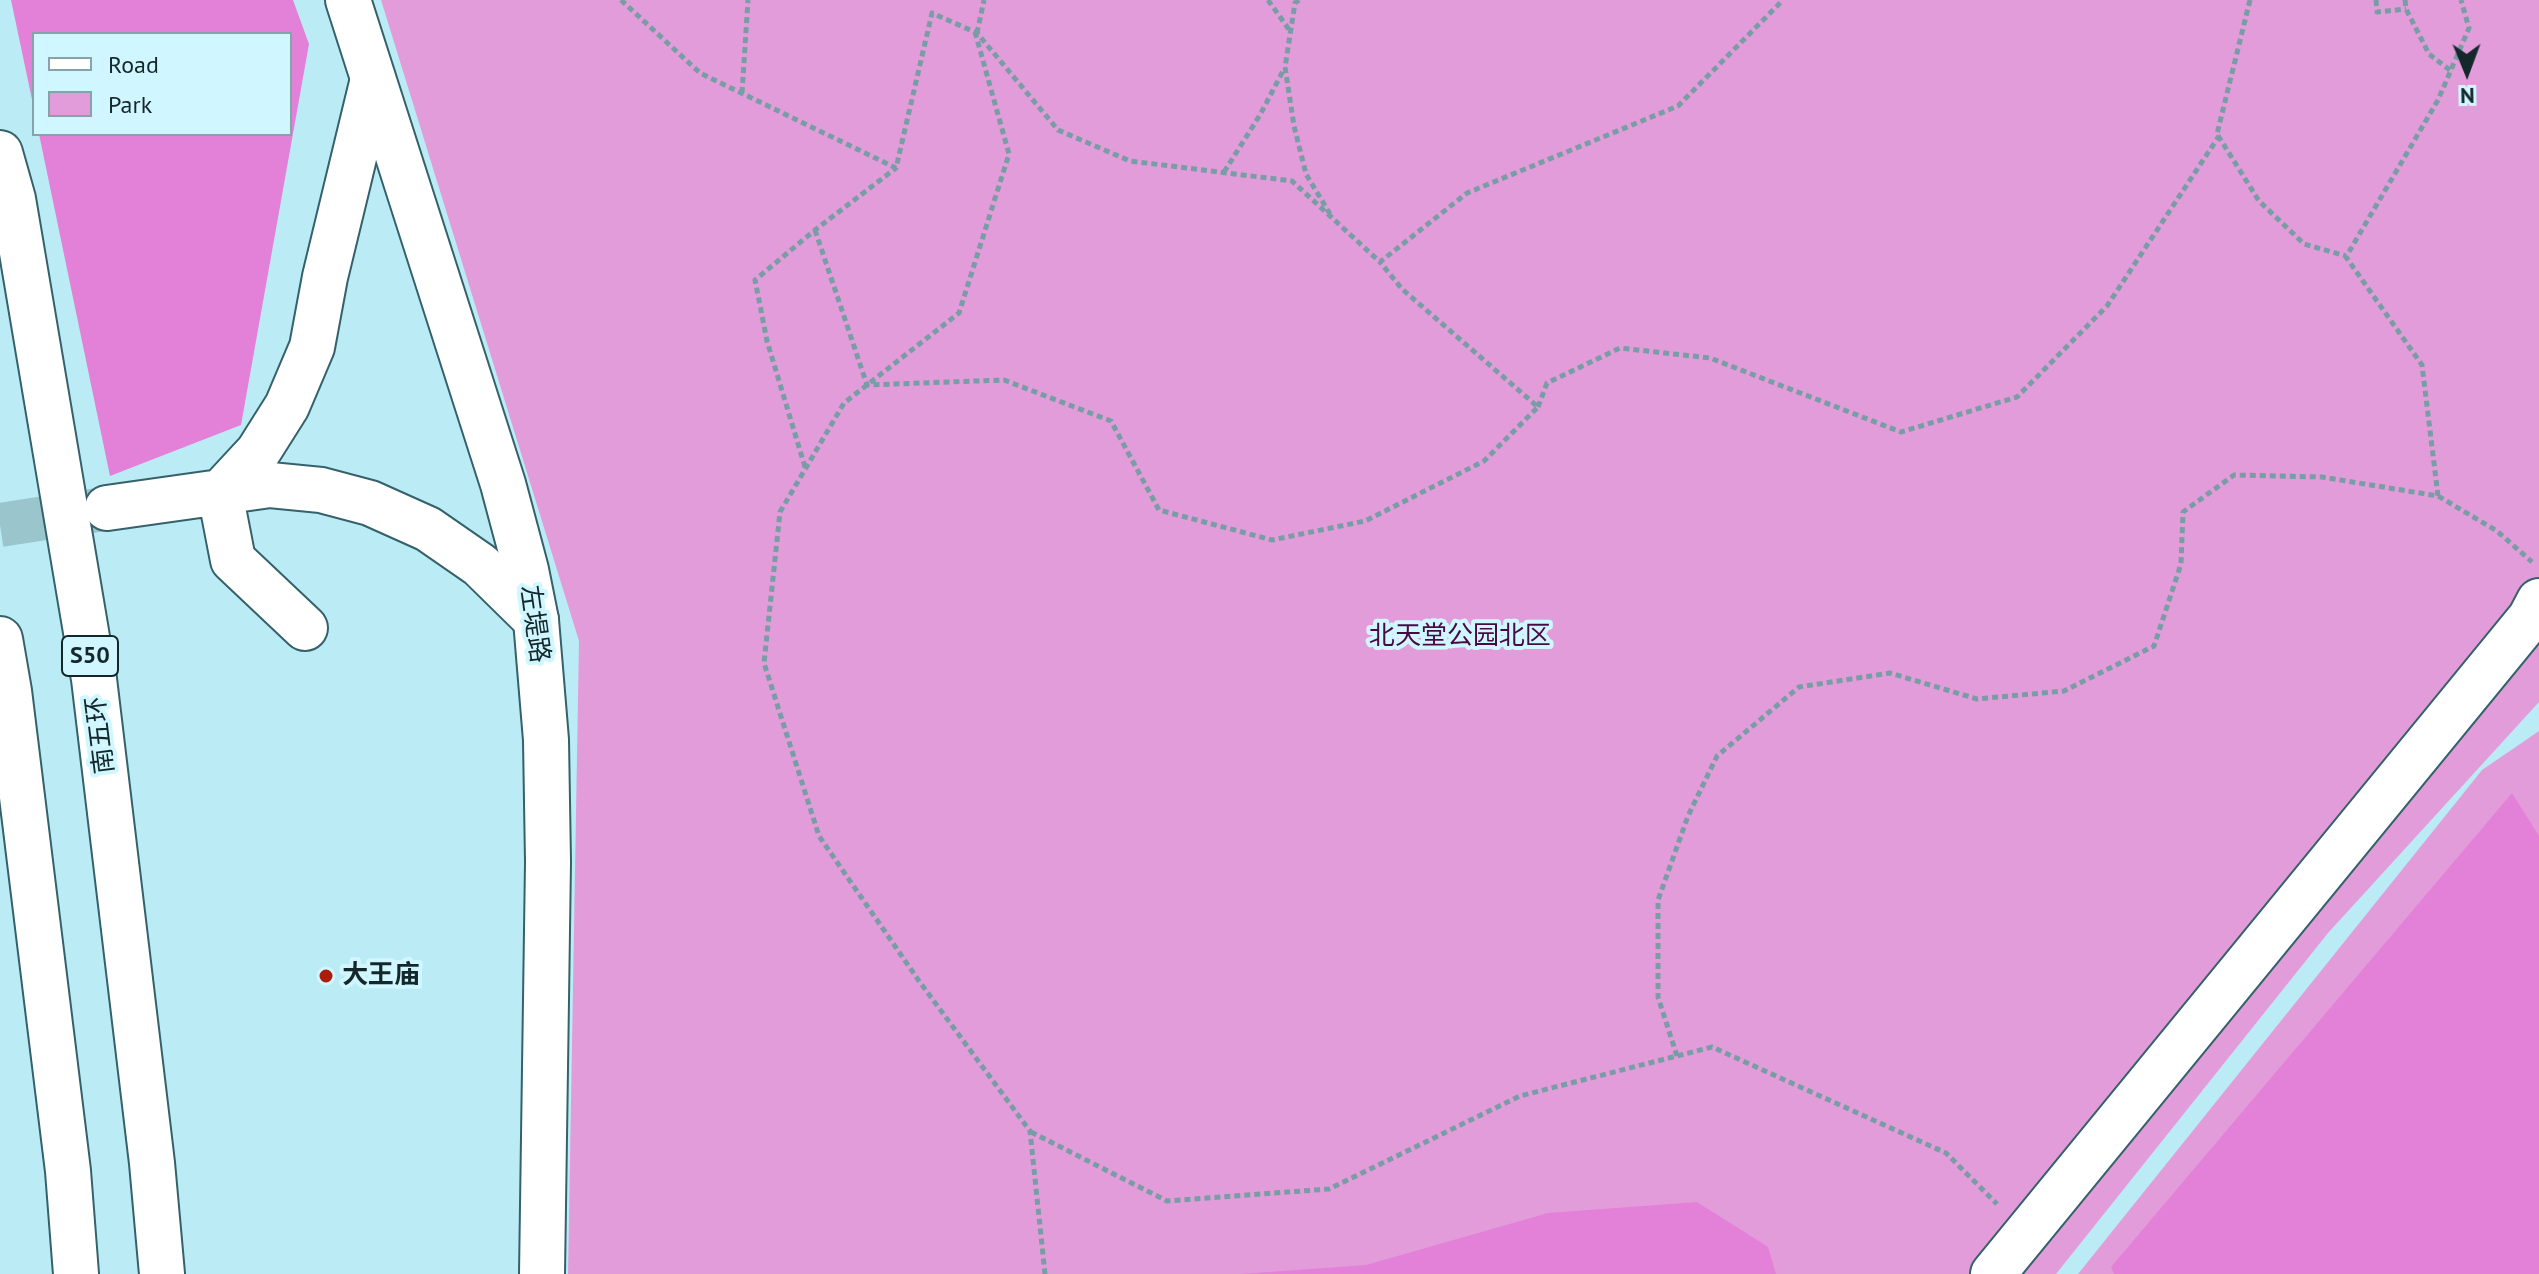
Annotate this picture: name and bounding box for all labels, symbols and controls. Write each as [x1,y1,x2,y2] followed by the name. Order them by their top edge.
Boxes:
[32,32,292,136] legend
[2427,32,2507,112] north arrow
[108,49,159,80] text: Road
[2460,82,2475,110] text: N
[108,89,152,120] text: Park
[513,583,555,665] street label: 左堤路
[1369,621,1551,653] park label: 北天堂公园北区
[62,636,118,676] road number: S50
[81,694,121,776] street label: 南五环
[342,960,420,992] place label: 大王庙
[317,967,335,985] marker: 大王庙

